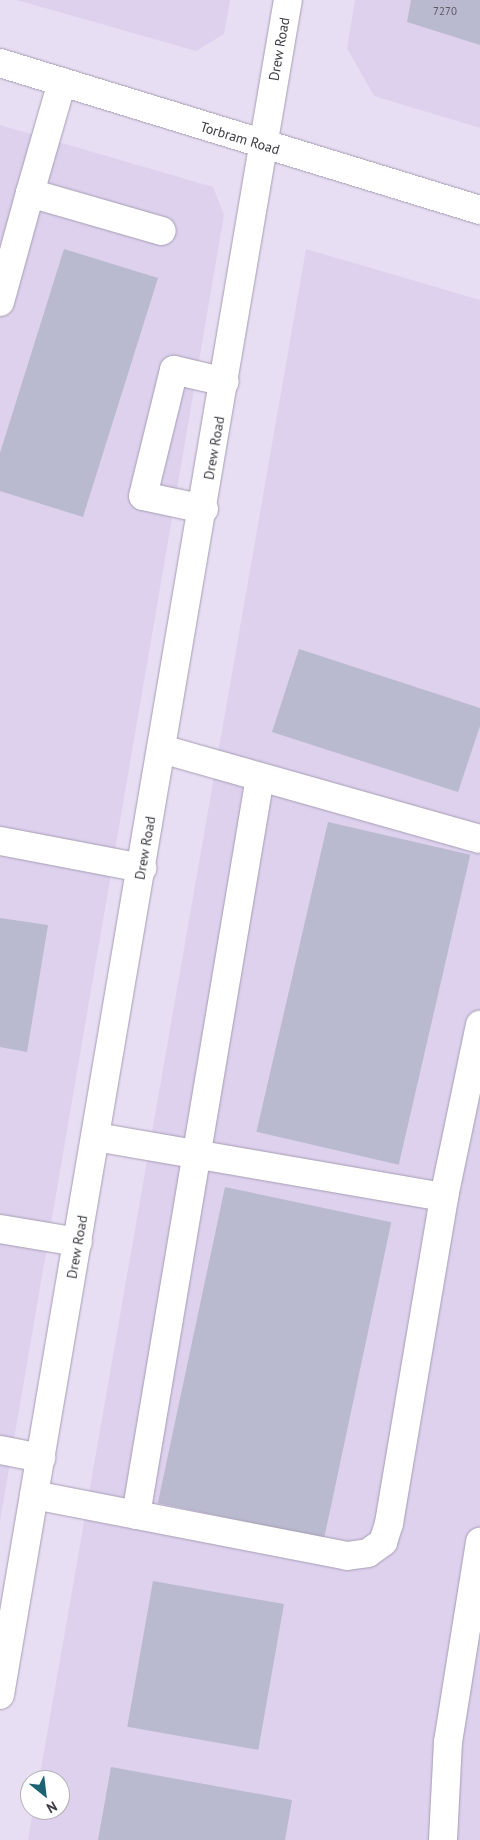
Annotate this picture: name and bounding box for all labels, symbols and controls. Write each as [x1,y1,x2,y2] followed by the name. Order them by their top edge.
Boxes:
[433,4,457,18] house number: 7270
[265,16,293,82] street label: Drew Road
[198,118,282,158] street label: Torbram Road
[200,415,228,481] street label: Drew Road
[131,815,159,881] street label: Drew Road
[63,1214,91,1280] street label: Drew Road
[20,1770,70,1820] north arrow
[43,1797,60,1817] text: N

